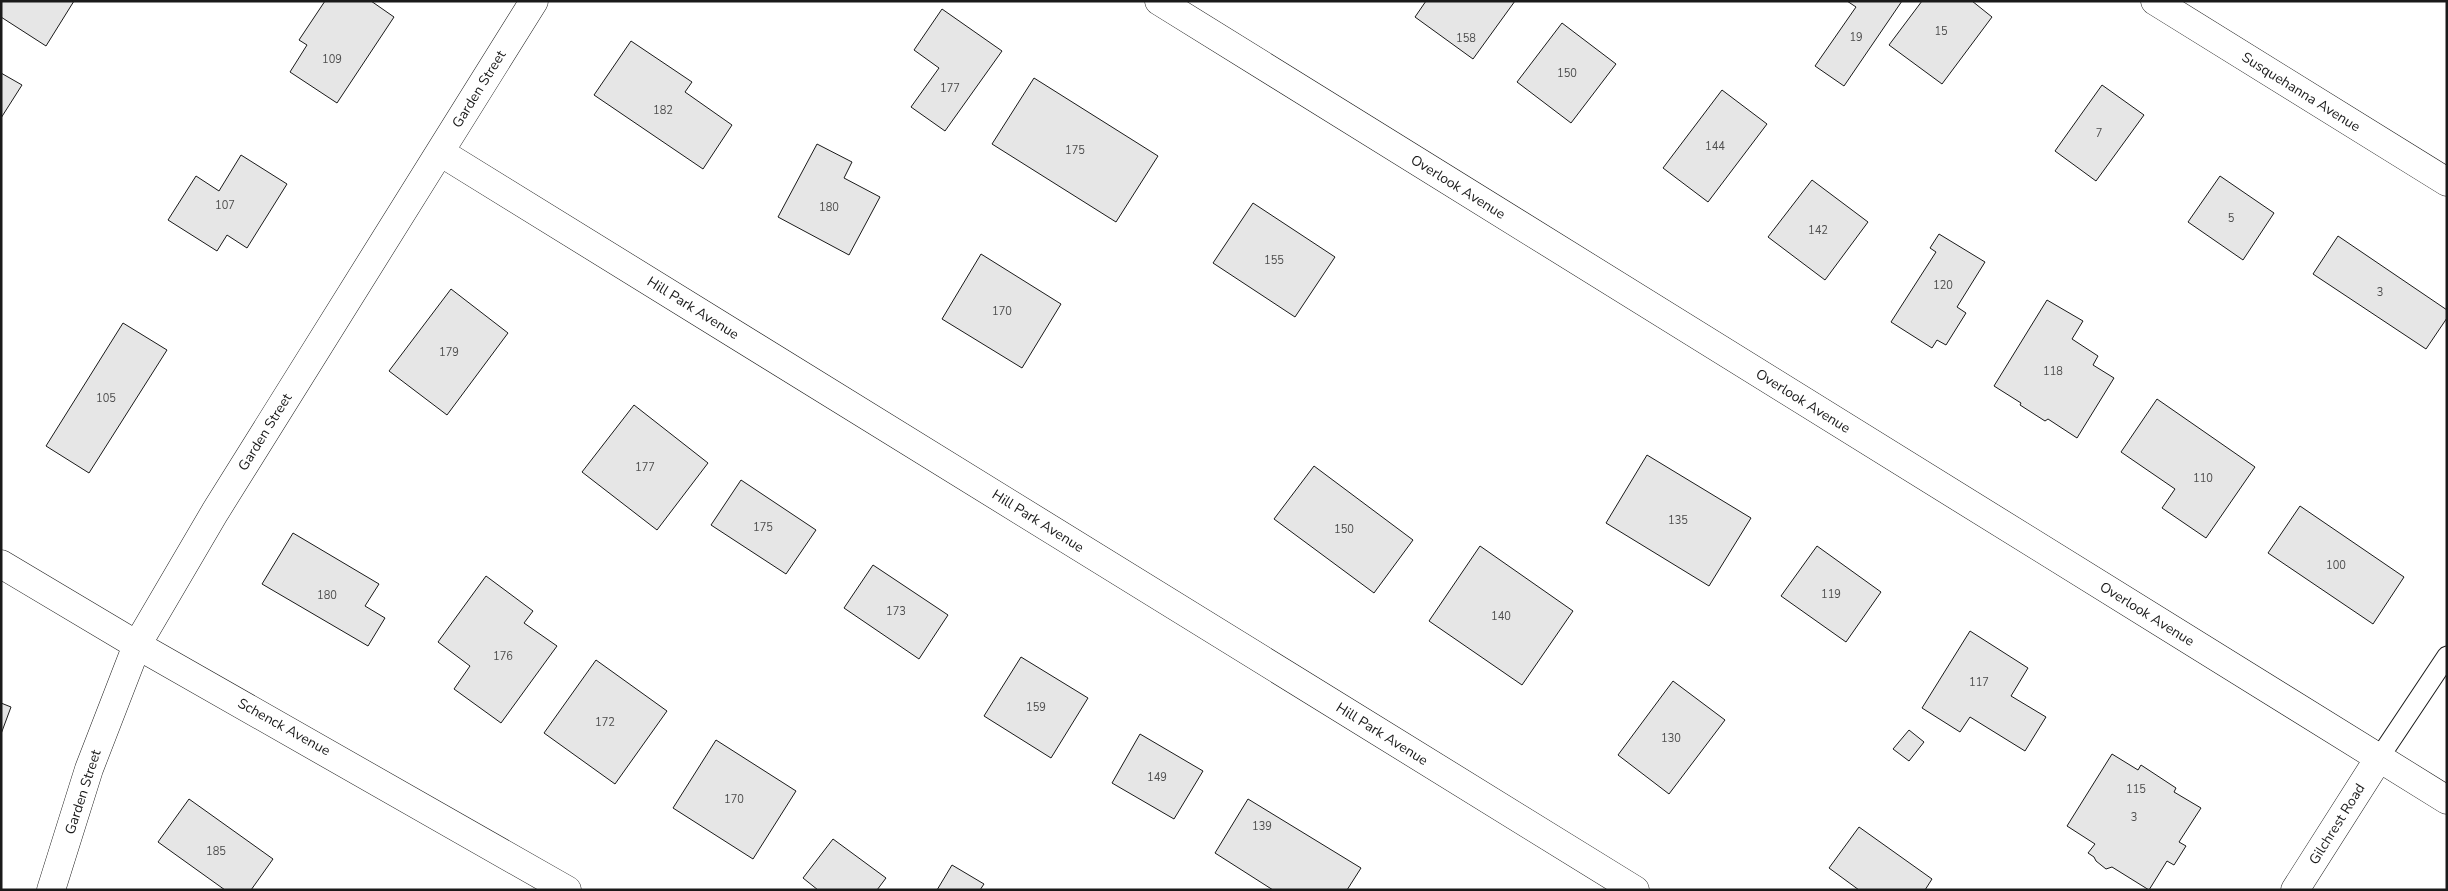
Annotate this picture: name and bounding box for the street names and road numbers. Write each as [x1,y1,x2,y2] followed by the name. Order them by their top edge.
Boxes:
[448,47,510,131] street label: Garden Street
[2238,48,2364,136] street label: Susquehanna Avenue
[1407,150,1509,224] street label: Overlook Avenue
[643,272,743,344] street label: Hill Park Avenue
[1752,364,1854,438] street label: Overlook Avenue
[234,390,296,474] street label: Garden Street
[988,485,1088,557] street label: Hill Park Avenue
[2096,577,2198,651] street label: Overlook Avenue
[234,694,334,760] street label: Schenck Avenue
[1332,698,1432,770] street label: Hill Park Avenue
[60,747,106,837] street label: Garden Street
[2305,780,2369,868] street label: Gilchrest Road

